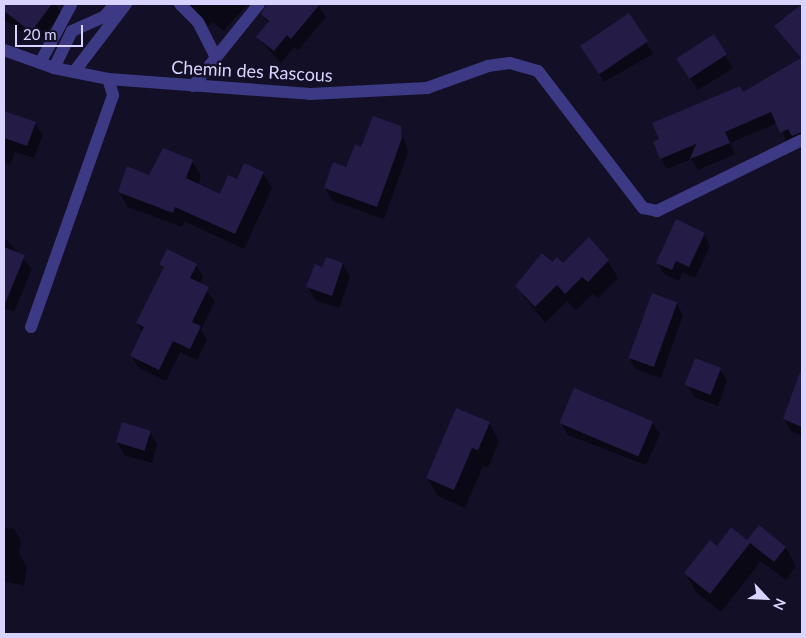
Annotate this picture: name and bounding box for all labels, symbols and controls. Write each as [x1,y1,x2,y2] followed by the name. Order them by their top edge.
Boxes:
[18,15,85,47] scale bar
[23,25,57,43] text: 20 m
[171,56,333,86] street label: Chemin des Rascous
[741,573,791,623] north arrow
[770,596,790,613] text: N

